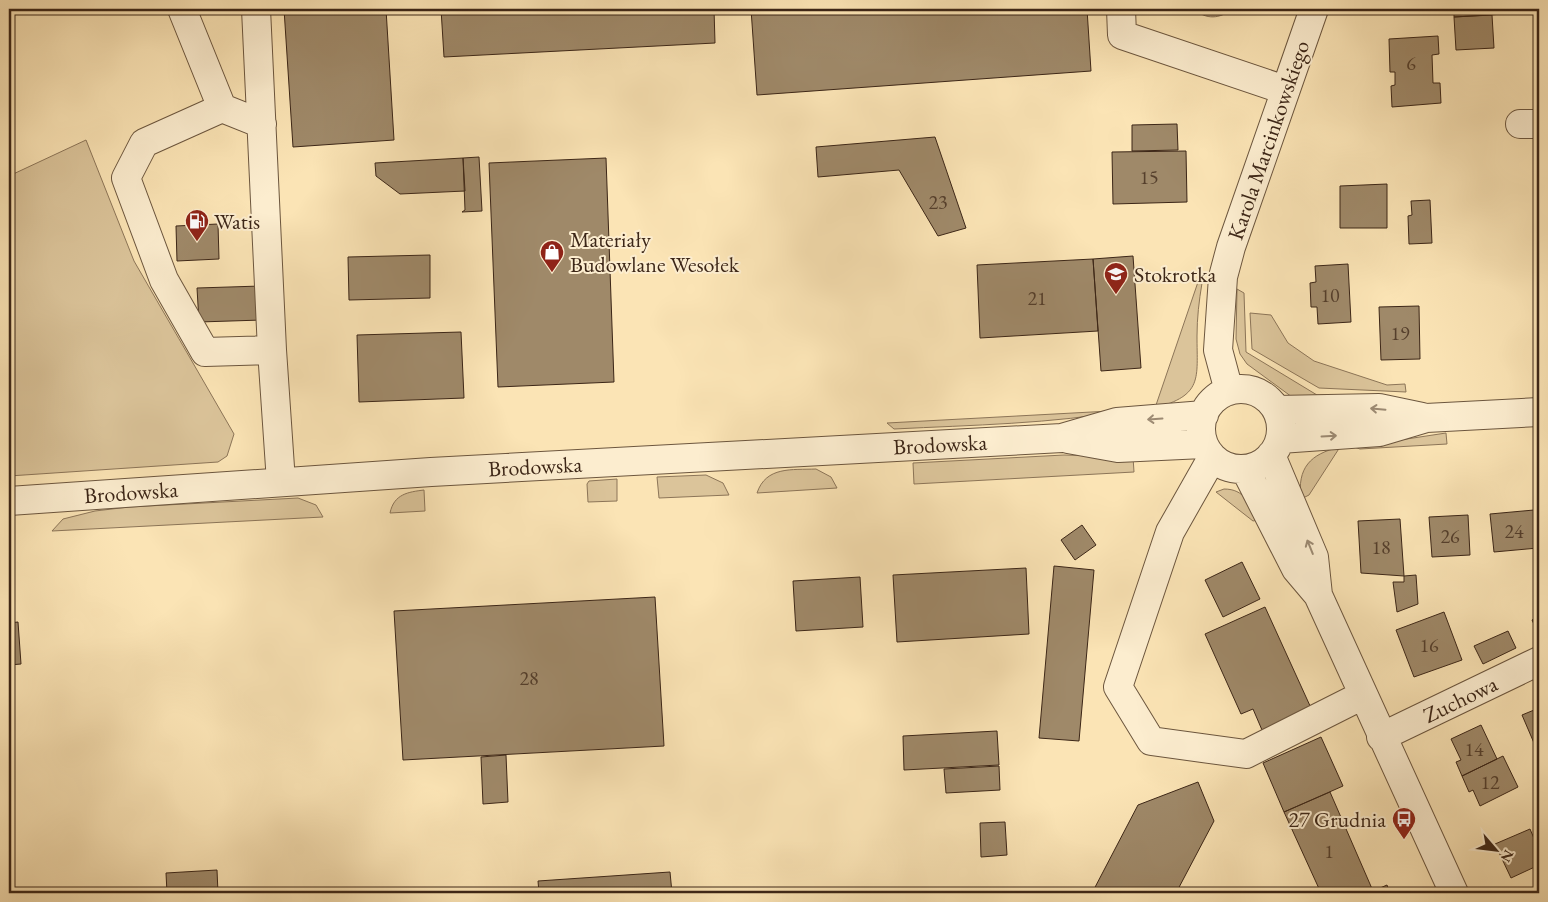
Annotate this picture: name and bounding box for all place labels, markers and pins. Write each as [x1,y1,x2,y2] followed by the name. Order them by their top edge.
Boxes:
[214,207,260,236] place label: Watis
[184,208,210,242] fuel station icon: Watis
[570,225,740,279] place label: Materiały Budowlane Wesołek
[539,239,565,273] shop icon: Materiały Budowlane Wesołek
[1134,260,1216,289] place label: Stokrotka
[1103,261,1129,295] school or university icon: Stokrotka
[1289,805,1386,834] place label: 27 Grudnia
[1391,806,1417,840] bus stop icon: 27 Grudnia

